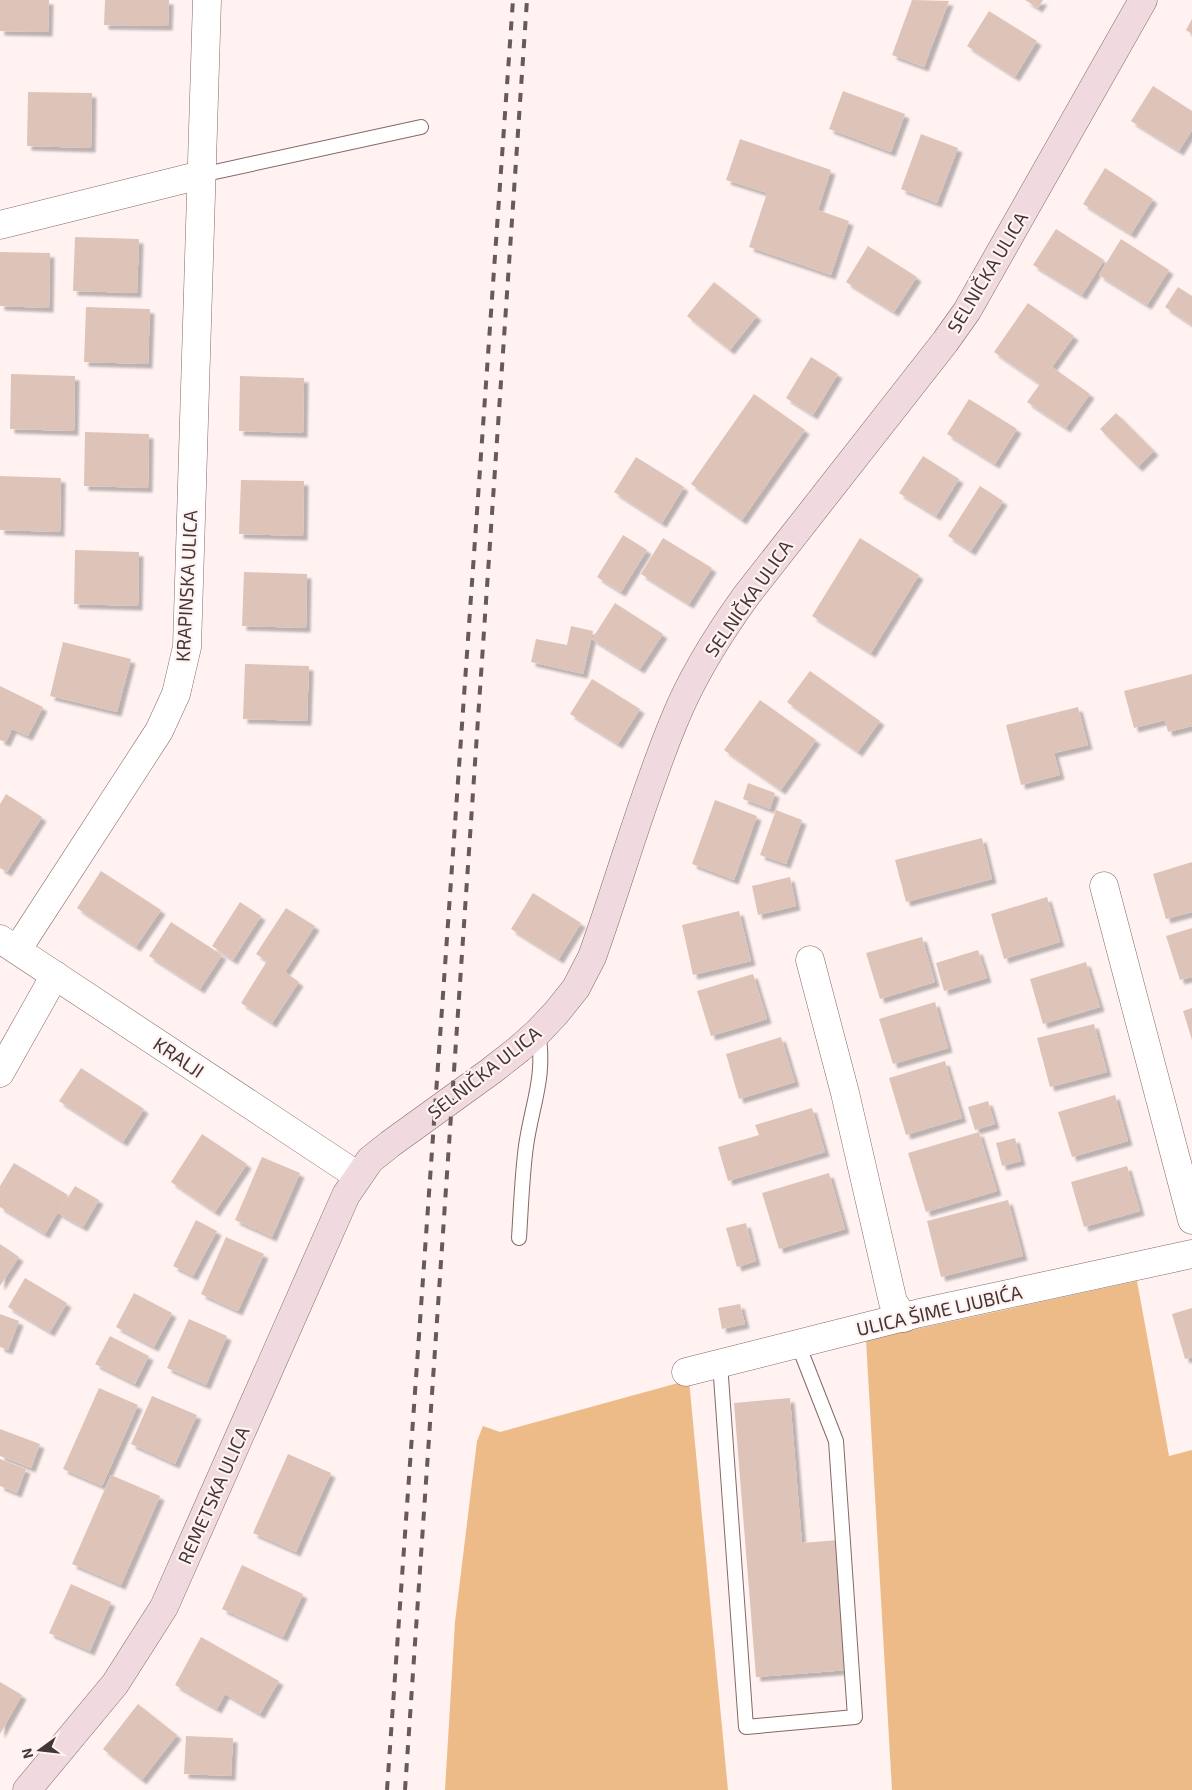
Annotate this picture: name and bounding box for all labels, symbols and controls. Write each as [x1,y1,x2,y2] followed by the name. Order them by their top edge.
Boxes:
[942,207,1032,337] street label: SELNIČKA ULICA
[171,509,201,662] street label: KRAPINSKA ULICA
[699,535,797,661] street label: SELNIČKA ULICA
[423,1021,545,1123] street label: SELNIČKA ULICA
[149,1032,209,1082] street label: KRALJI
[854,1280,1024,1340] street label: ULICA ŠIME LJUBIĆA
[172,1422,254,1567] street label: REMETSKA ULICA
[15,1725,65,1775] north arrow
[17,1746,36,1761] text: N

